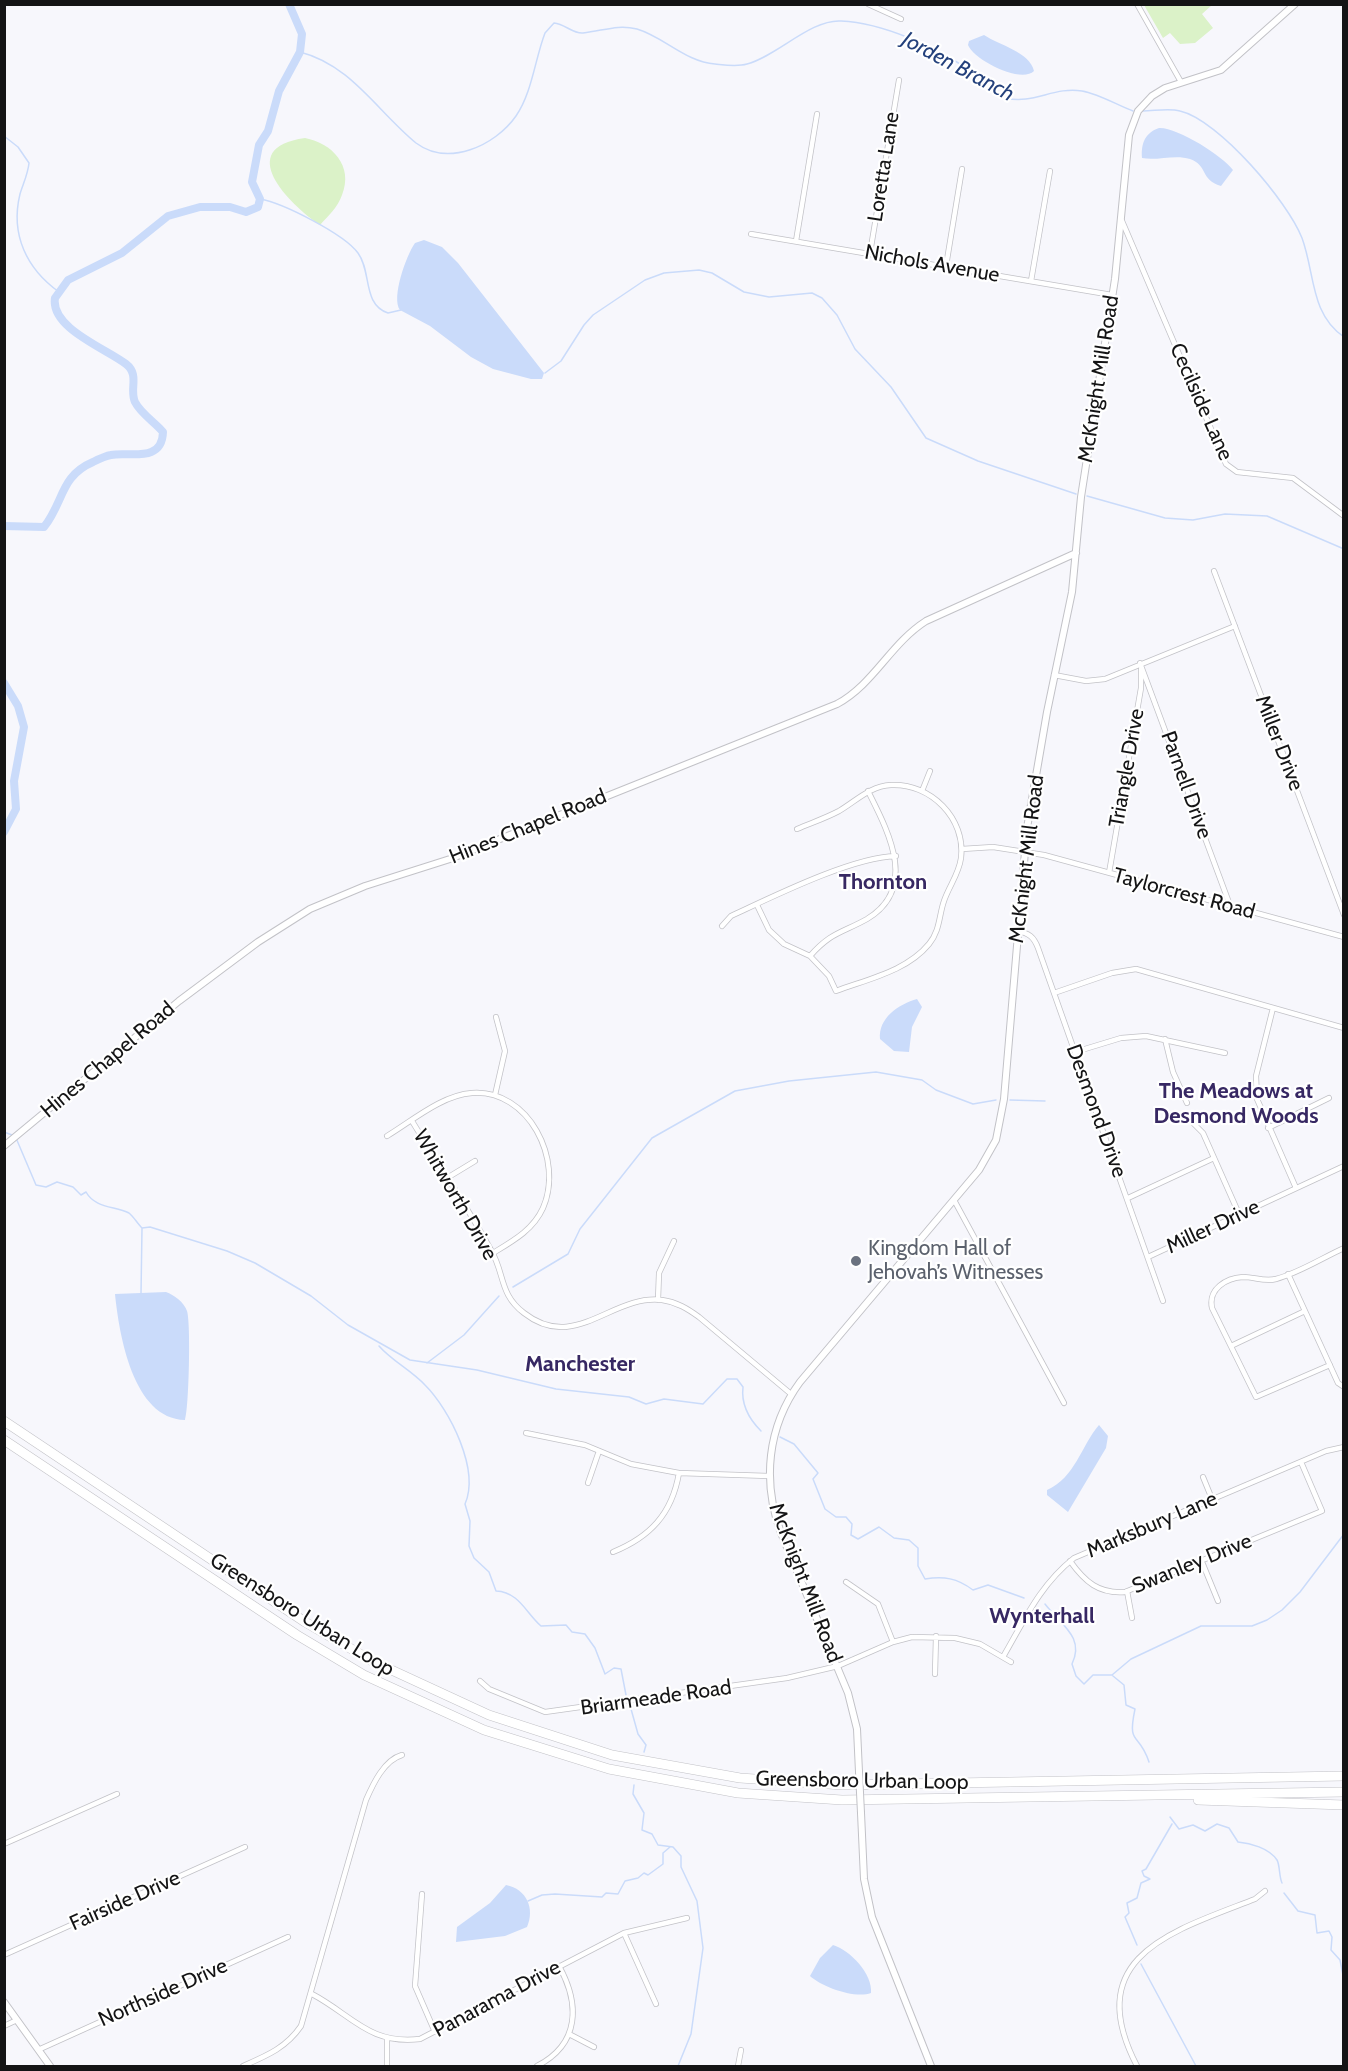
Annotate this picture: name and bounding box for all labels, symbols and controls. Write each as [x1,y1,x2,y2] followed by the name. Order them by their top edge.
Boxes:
[897,26,1019,108] water label: Jorden Branch
[863,110,905,224] street label: Loretta Lane
[863,240,1001,288] street label: Nichols Avenue
[1073,293,1125,465] street label: McKnight Mill Road
[1164,339,1238,465] street label: Cecilside Lane
[1249,692,1309,794] street label: Miller Drive
[1104,707,1150,829] street label: Triangle Drive
[1155,728,1217,842] street label: Parnell Drive
[1004,774,1050,944] street label: McKnight Mill Road
[446,784,610,870] street label: Hines Chapel Road
[1110,863,1258,925] street label: Taylorcrest Road
[839,870,927,896] district label: Thornton
[36,997,180,1123] street label: Hines Chapel Road
[1060,1041,1132,1181] street label: Desmond Drive
[1154,1079,1318,1130] district label: The Meadows at Desmond Woods
[407,1125,503,1265] street label: Whitworth Drive
[1162,1194,1264,1260] street label: Miller Drive
[868,1236,1043,1286] place label: Kingdom Hall of Jehovah’s Witnesses
[849,1254,863,1268] marker: Kingdom Hall of Jehovah’s Witnesses
[525,1352,635,1378] district label: Manchester
[1083,1486,1221,1564] street label: Marksbury Lane
[763,1500,847,1666] street label: McKnight Mill Road
[1128,1529,1256,1599] street label: Swanley Drive
[205,1548,399,1682] street label: Greensboro Urban Loop
[989,1604,1095,1630] district label: Wynterhall
[579,1675,733,1721] street label: Briarmeade Road
[755,1767,969,1795] street label: Greensboro Urban Loop
[66,1865,184,1937] street label: Fairside Drive
[95,1953,231,2033] street label: Northside Drive
[429,1955,565,2043] street label: Panarama Drive

